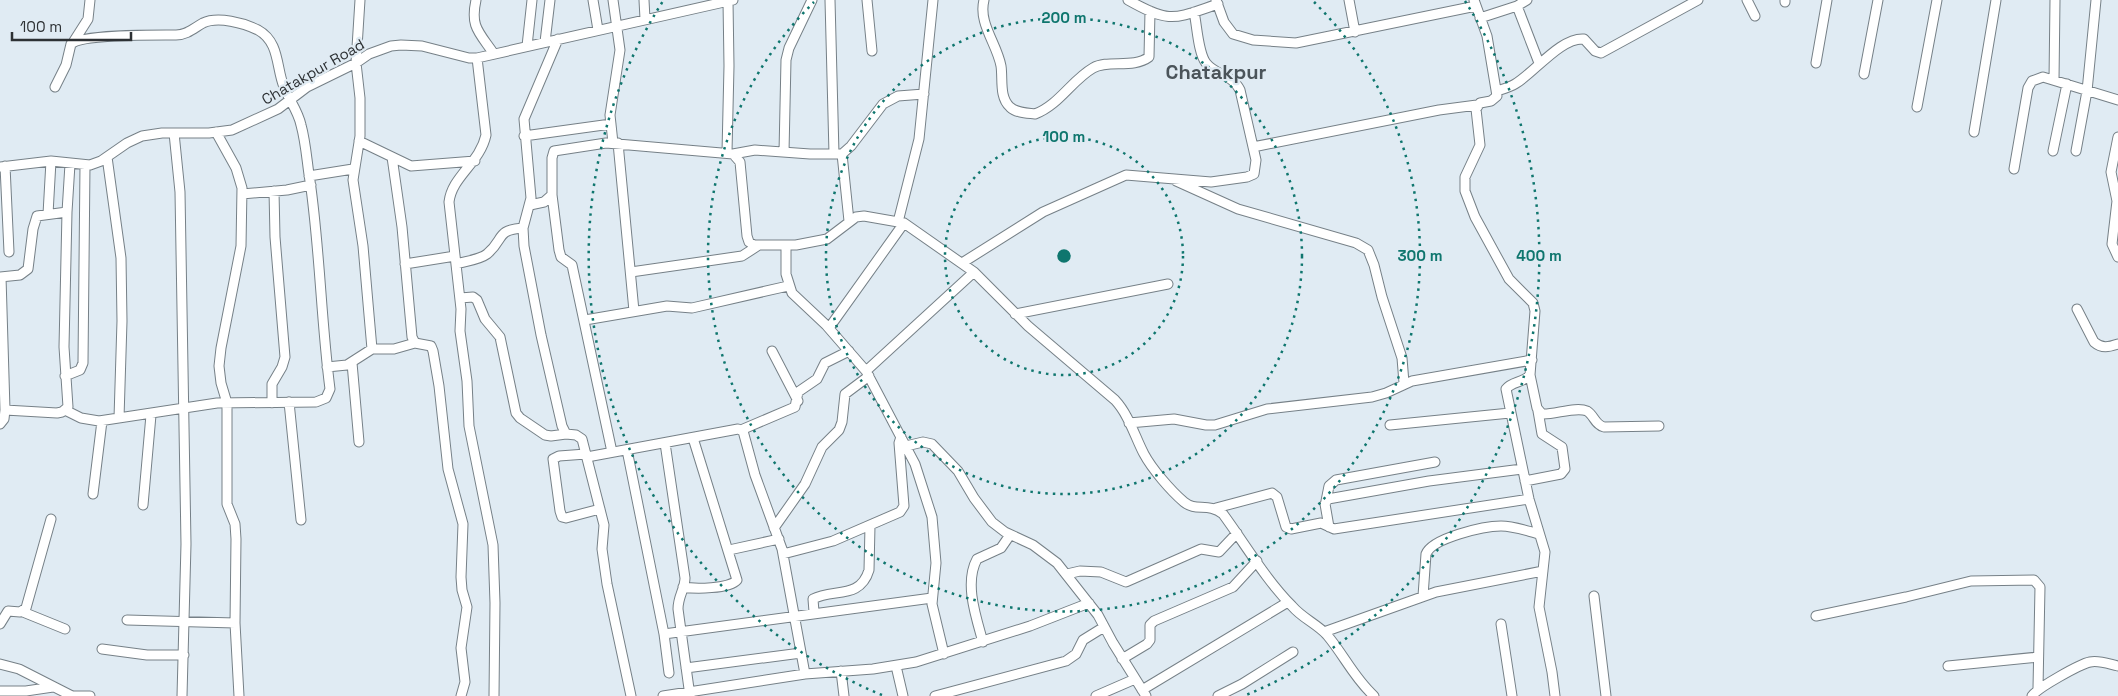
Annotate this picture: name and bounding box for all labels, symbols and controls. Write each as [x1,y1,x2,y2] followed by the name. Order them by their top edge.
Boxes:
[1042,8,1086,27] text: 200 m
[12,10,131,42] scale bar
[20,17,62,36] text: 100 m
[258,34,368,109] street label: Chatakpur Road
[1166,59,1267,85] district label: Chatakpur
[1043,127,1085,146] text: 100 m
[1397,246,1443,265] text: 300 m
[1516,246,1562,265] text: 400 m
[1055,247,1073,265] centre of rings

